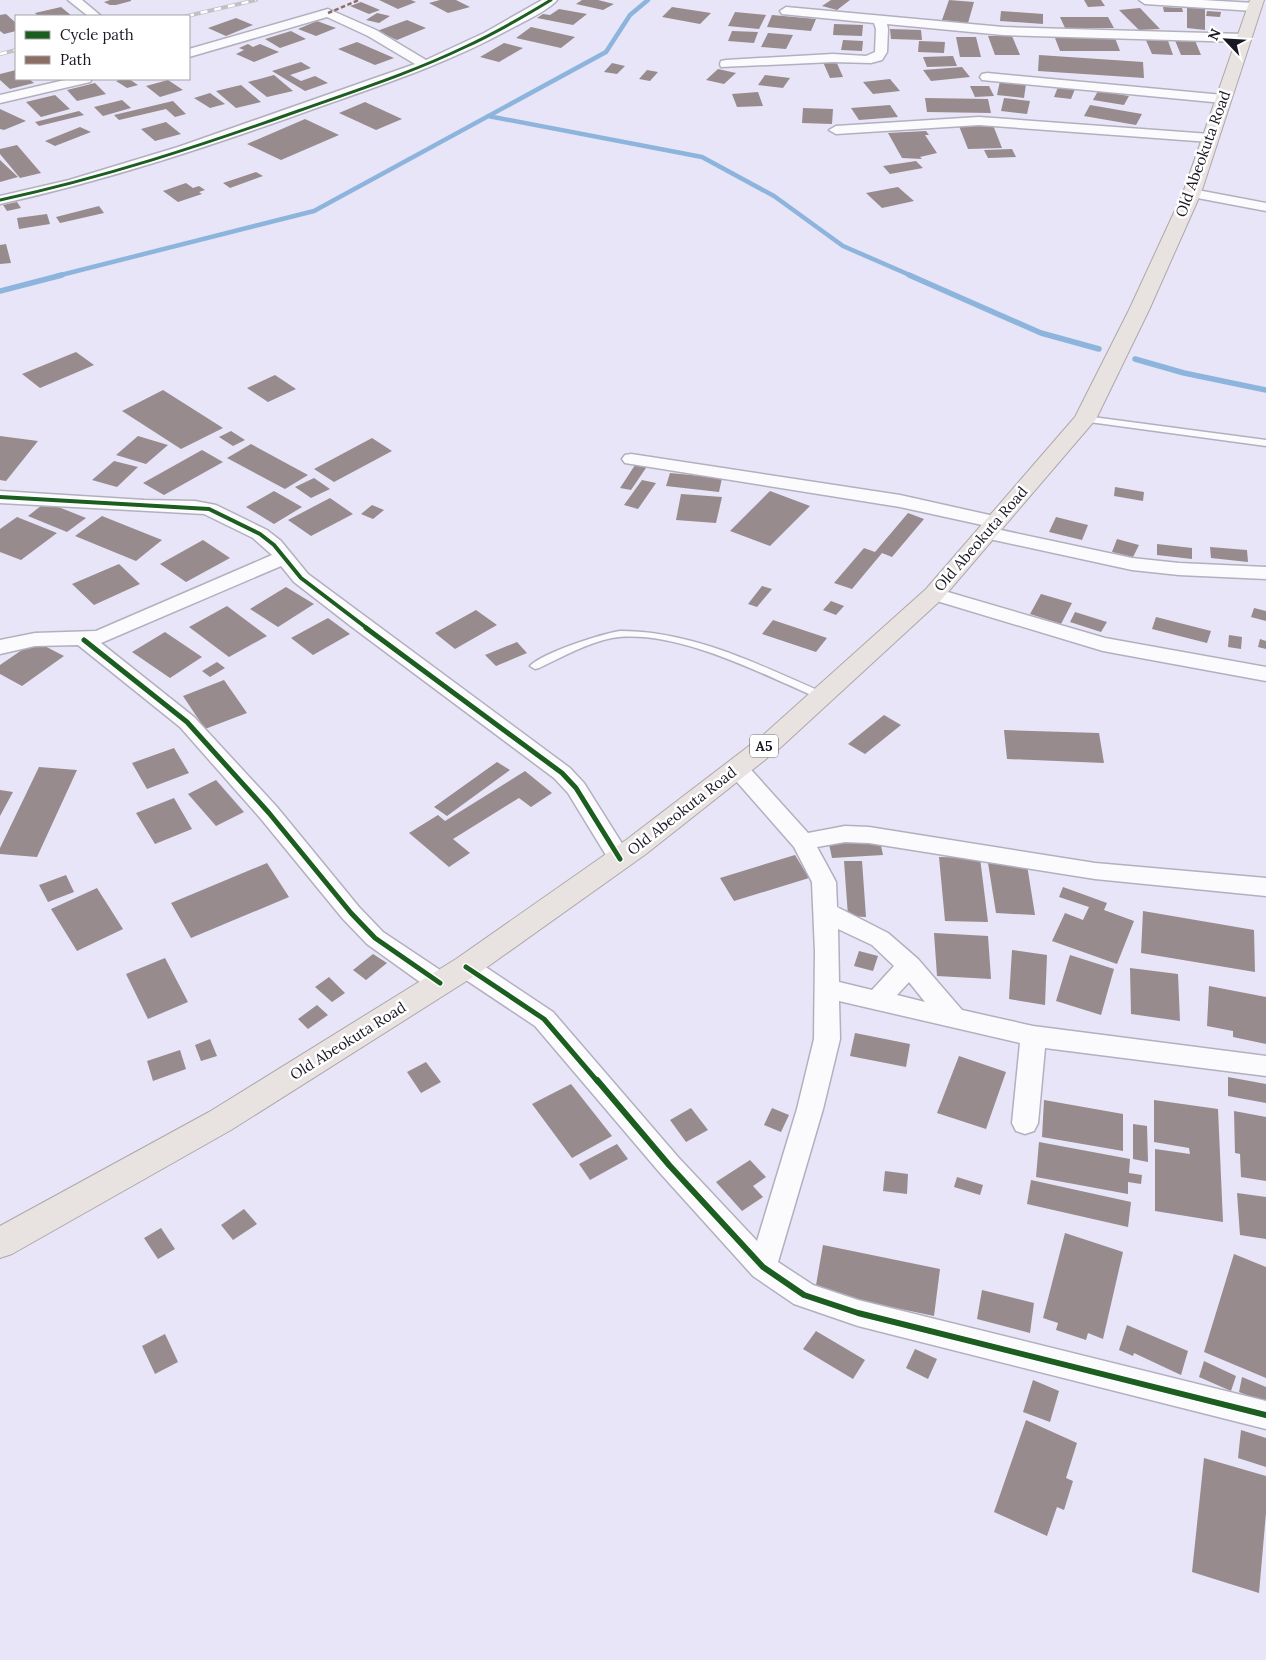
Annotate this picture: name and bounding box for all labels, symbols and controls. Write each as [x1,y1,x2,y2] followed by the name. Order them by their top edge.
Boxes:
[15,15,190,80] legend
[1201,15,1251,65] north arrow
[60,25,134,44] text: Cycle path
[1204,26,1225,43] text: N
[60,50,91,69] text: Path
[1171,88,1234,220] street label: Old Abeokuta Road
[930,482,1031,595] street label: Old Abeokuta Road
[750,734,778,758] road number: A5
[623,762,740,859] street label: Old Abeokuta Road
[286,997,409,1084] street label: Old Abeokuta Road

